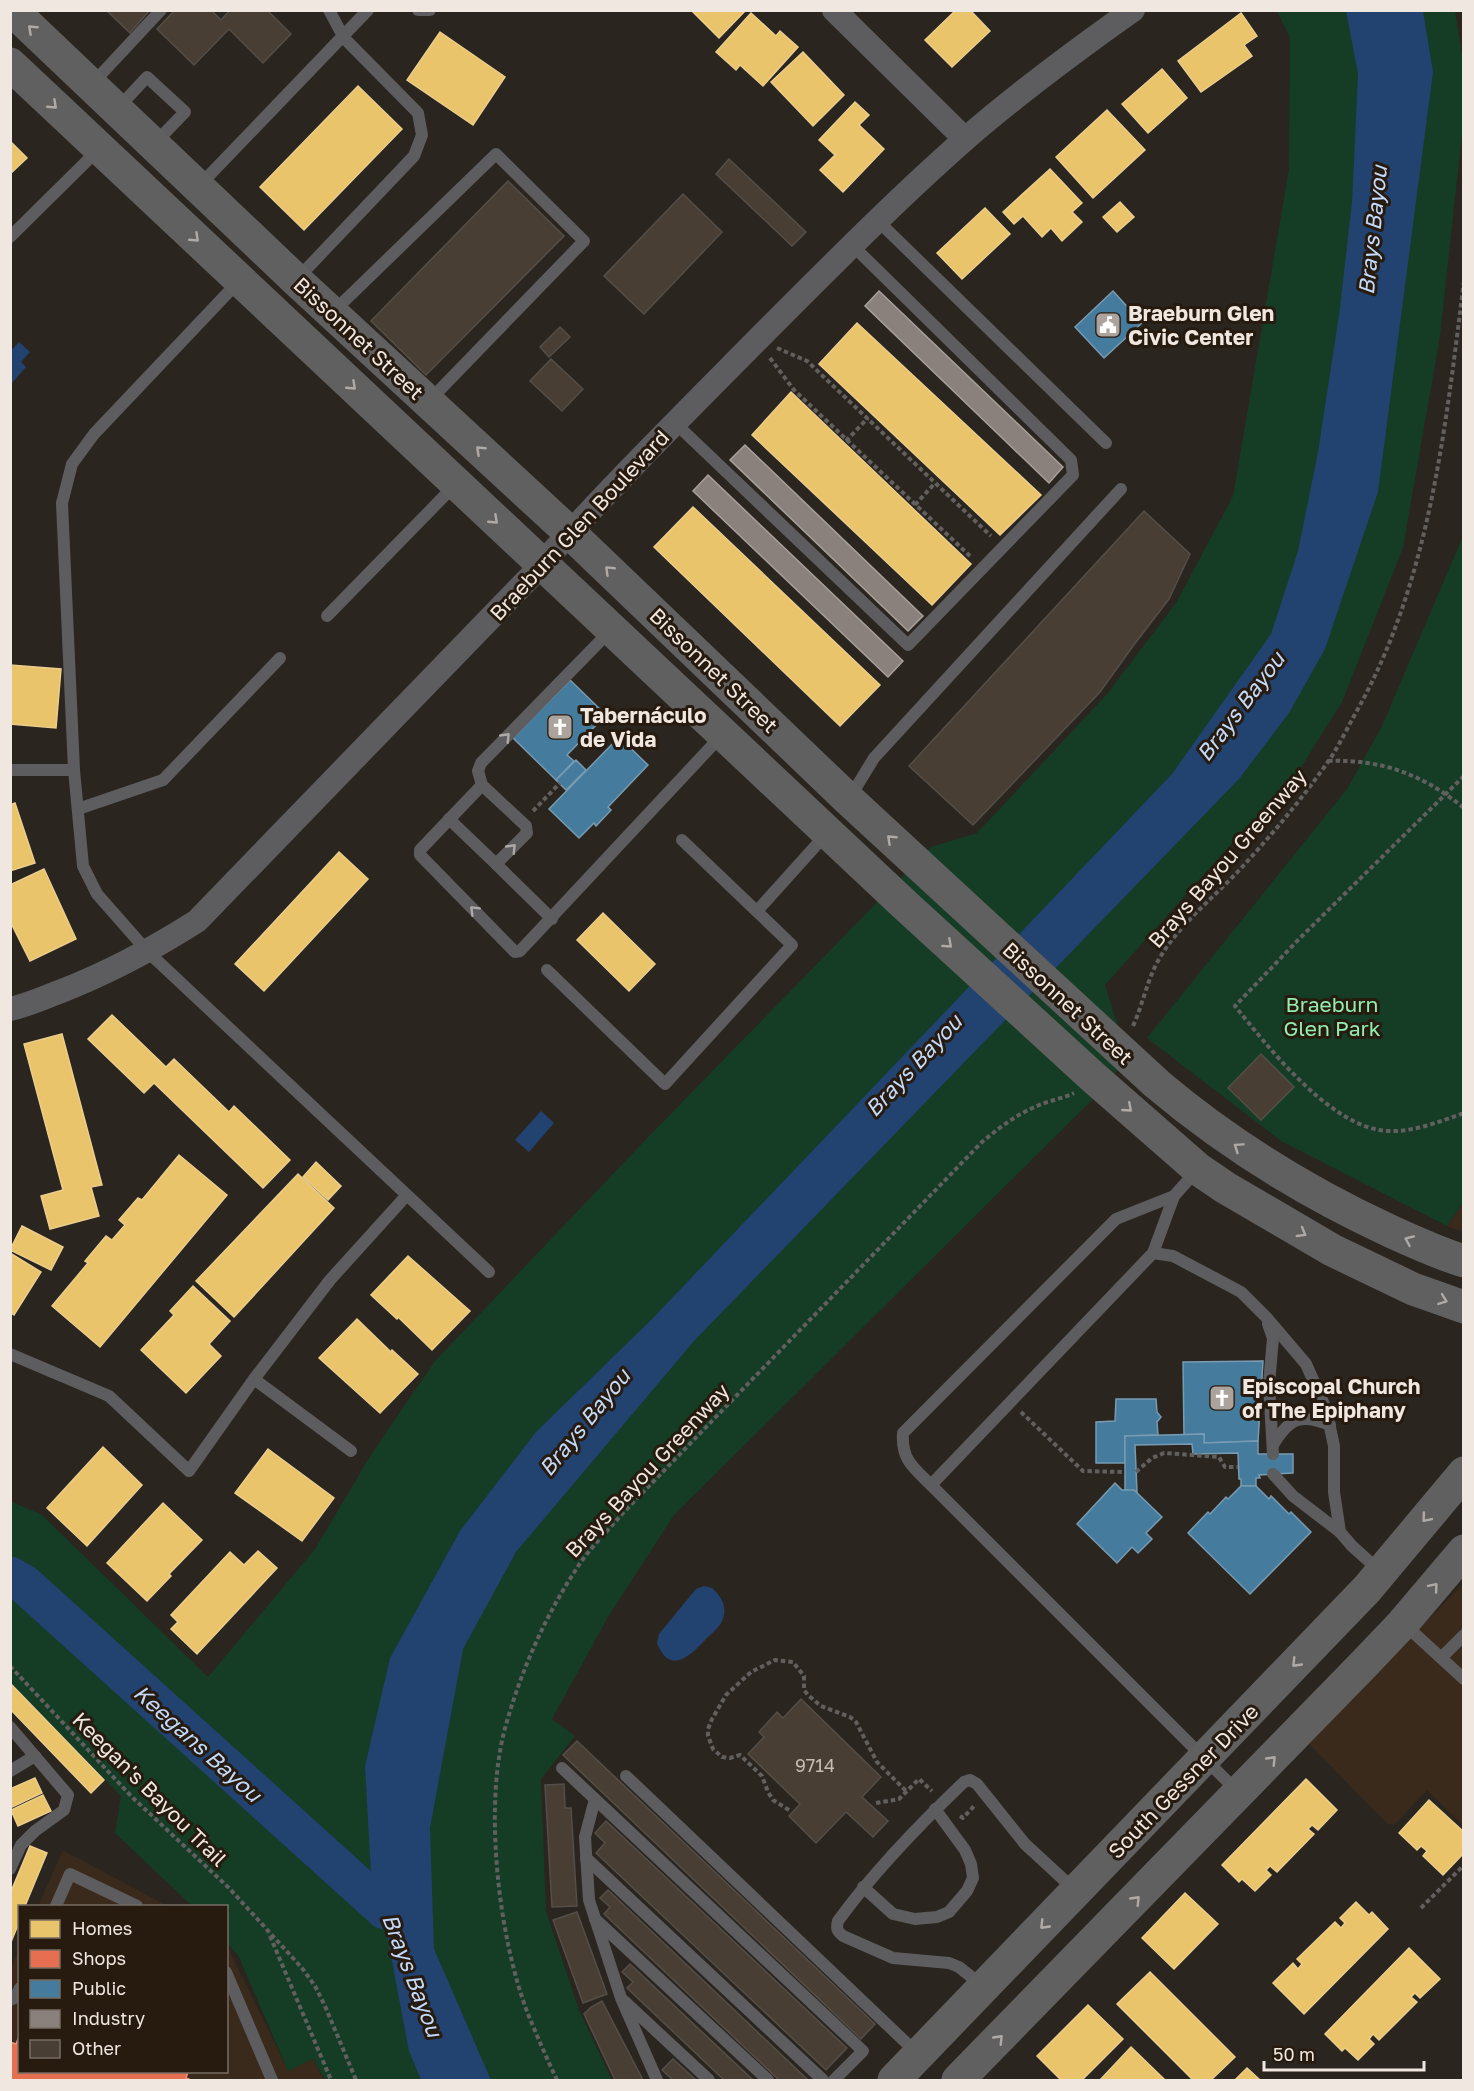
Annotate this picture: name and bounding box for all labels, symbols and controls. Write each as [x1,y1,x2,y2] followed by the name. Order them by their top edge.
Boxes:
[28,25,38,36] one-way arrow
[46,97,57,108] one-way arrow
[1352,162,1392,296] water label: Brays Bayou
[188,231,199,242] one-way arrow
[289,271,429,405] street label: Bissonnet Street
[1128,300,1274,350] place label: Braeburn Glen Civic Center
[1093,310,1123,340] public building icon: Braeburn Glen Civic Center
[346,379,356,390] one-way arrow
[484,424,674,626] street label: Braeburn Glen Boulevard
[476,446,487,457] one-way arrow
[487,513,498,524] one-way arrow
[605,566,616,577] one-way arrow
[644,602,784,738] street label: Bissonnet Street
[1190,645,1291,766] water label: Brays Bayou
[580,702,707,752] place label: Tabernáculo de Vida
[545,712,575,742] church icon: Tabernáculo de Vida
[498,734,509,745] one-way arrow
[1142,763,1312,953] street label: Brays Bayou Greenway
[887,835,898,846] one-way arrow
[504,844,515,855] one-way arrow
[471,907,482,918] one-way arrow
[998,936,1138,1070] street label: Bissonnet Street
[941,937,951,948] one-way arrow
[1283,991,1381,1041] park label: Braeburn Glen Park
[859,1007,968,1122] water label: Brays Bayou
[1121,1100,1132,1111] one-way arrow
[1234,1142,1244,1154] one-way arrow
[1296,1226,1307,1237] one-way arrow
[1405,1235,1416,1247] one-way arrow
[1437,1292,1448,1305] one-way arrow
[533,1362,636,1481] water label: Brays Bayou
[1242,1373,1420,1423] place label: Episcopal Church of The Epiphany
[560,1377,735,1562] street label: Brays Bayou Greenway
[1207,1383,1237,1413] church icon: Episcopal Church of The Epiphany
[1422,1511,1433,1522] one-way arrow
[1426,1583,1437,1594] one-way arrow
[1292,1657,1303,1667] one-way arrow
[129,1679,268,1808] water label: Keegans Bayou
[1102,1698,1264,1864] street label: South Gessner Drive
[67,1706,233,1872] street label: Keegan's Bayou Trail
[795,1754,835,1776] house number: 9714
[1265,1757,1276,1767] one-way arrow
[1129,1896,1140,1906] one-way arrow
[18,1905,228,2073] legend
[377,1910,449,2042] water label: Brays Bayou
[72,1917,132,1939] text: Homes
[1040,1918,1051,1928] one-way arrow
[72,1947,126,1969] text: Shops
[72,1977,126,1999] text: Public
[72,2007,145,2029] text: Industry
[1264,2034,1424,2072] scale bar
[992,2035,1003,2046] one-way arrow
[72,2037,121,2059] text: Other
[1273,2043,1315,2065] text: 50 m

